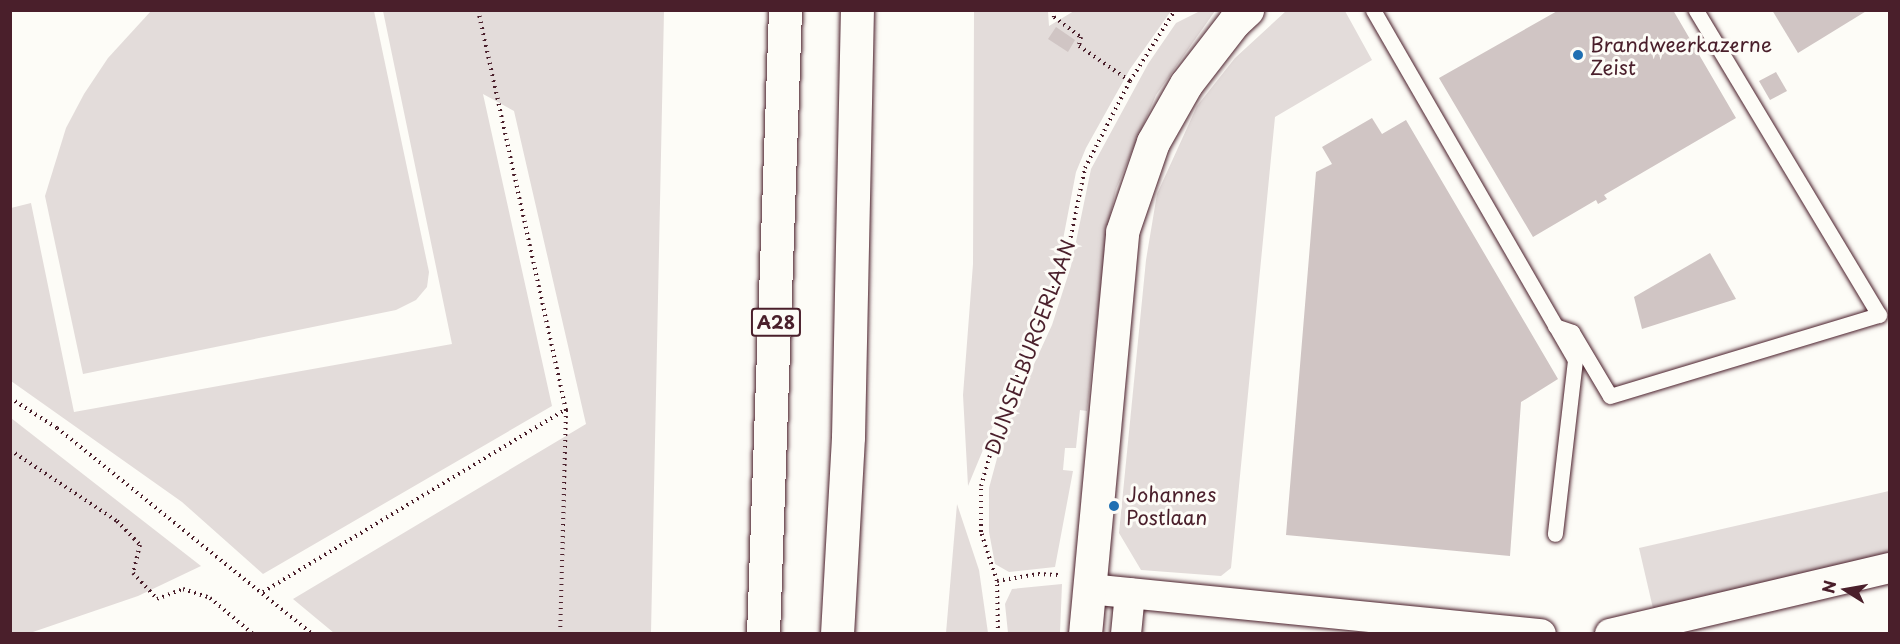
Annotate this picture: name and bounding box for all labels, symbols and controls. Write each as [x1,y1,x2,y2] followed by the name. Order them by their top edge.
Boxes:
[1590,32,1772,79] place label: Brandweerkazerne Zeist
[1571,48,1585,62] marker: Brandweerkazerne Zeist
[980,236,1080,458] street label: DIJNSELBURGERLAAN
[750,307,802,337] road number: A28
[1126,482,1216,529] place label: Johannes Postlaan
[1107,499,1121,513] marker: Johannes Postlaan
[1816,560,1876,620] north arrow
[1815,578,1841,595] text: N

